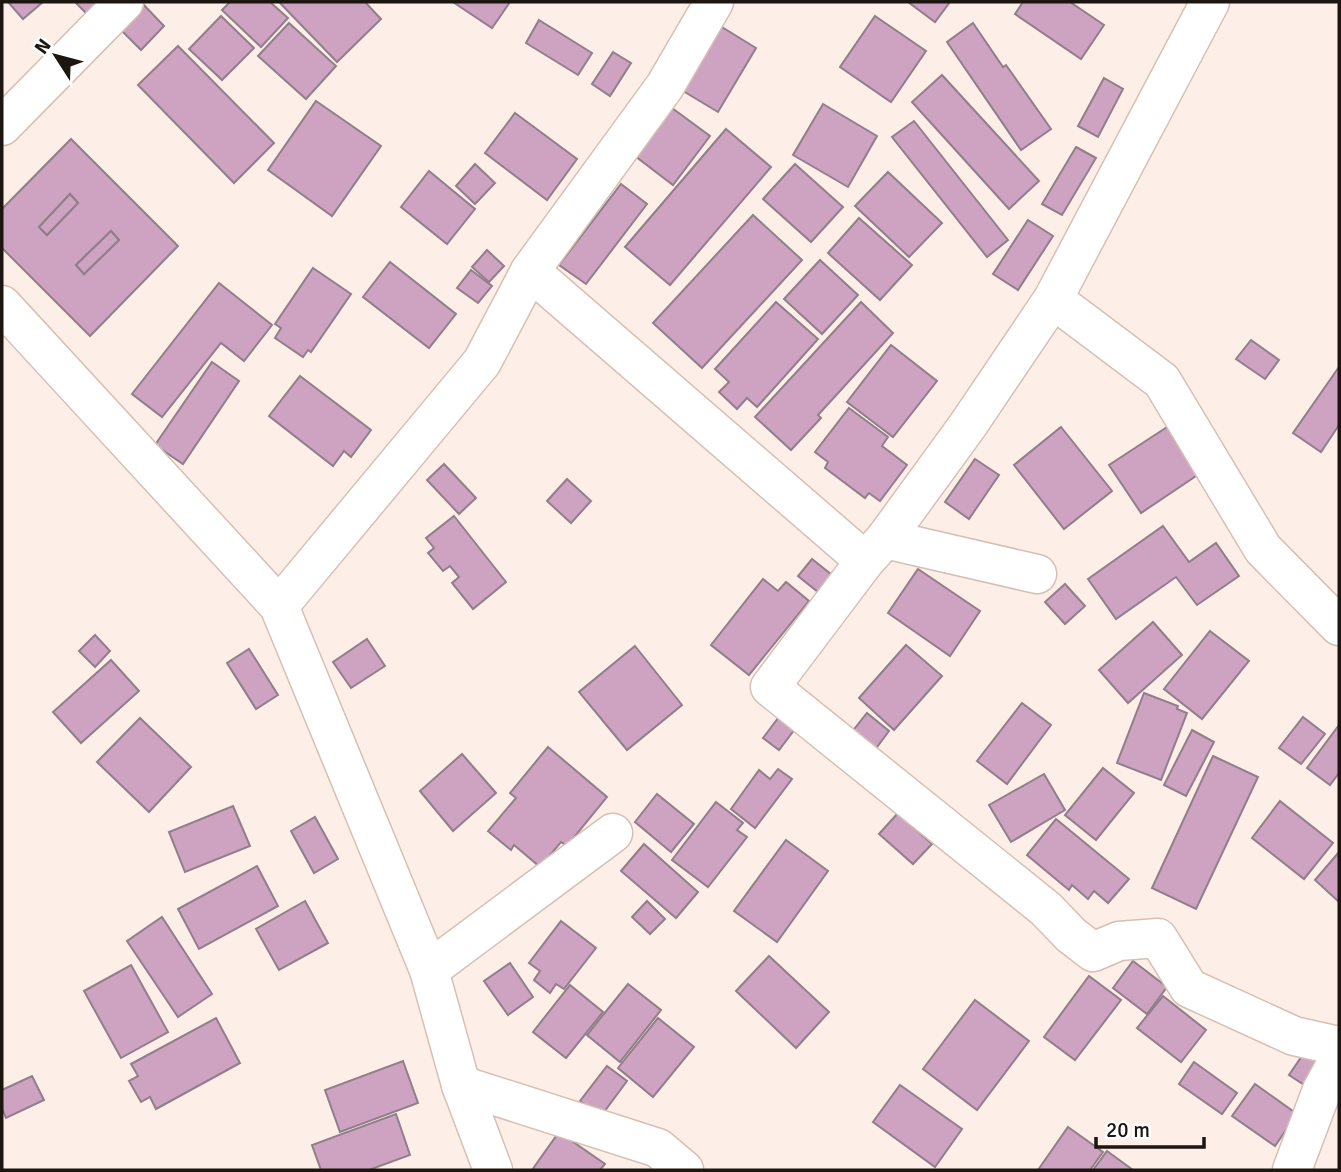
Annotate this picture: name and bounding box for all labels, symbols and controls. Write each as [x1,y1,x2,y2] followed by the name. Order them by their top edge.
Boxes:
[21,21,91,91] north arrow
[29,34,57,59] text: N
[1096,1106,1204,1150] scale bar
[1106,1117,1150,1143] text: 20 m

